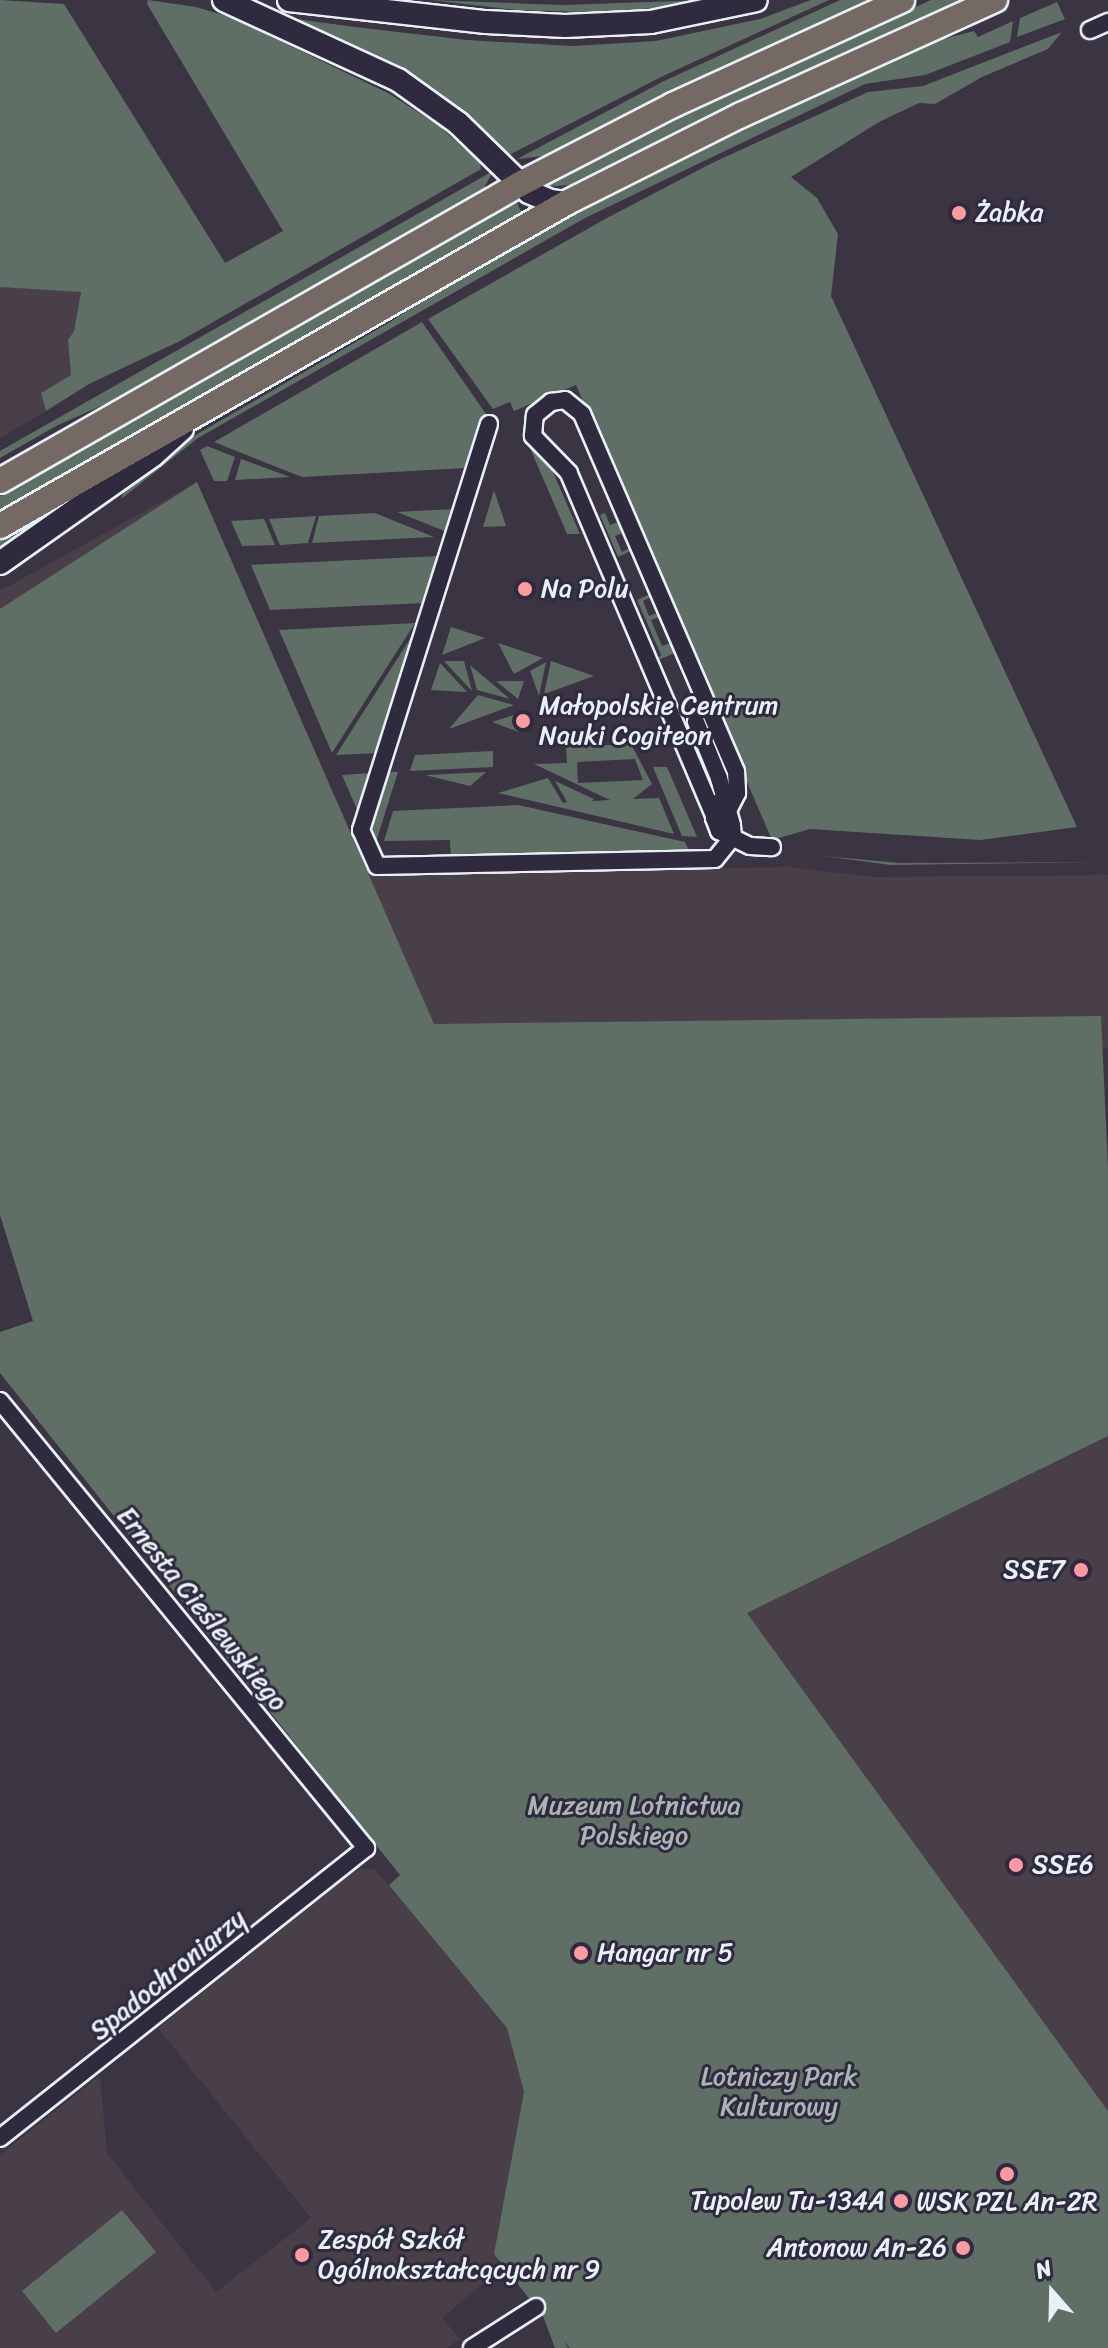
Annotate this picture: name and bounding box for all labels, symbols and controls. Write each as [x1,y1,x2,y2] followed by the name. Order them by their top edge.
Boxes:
[975,197,1043,229] place label: Żabka
[950,204,968,222] marker: Żabka
[541,573,629,605] place label: Na Polu
[516,580,534,598] marker: Na Polu
[539,690,780,752] place label: Małopolskie Centrum Nauki Cogiteon
[514,712,532,730] marker: Małopolskie Centrum Nauki Cogiteon
[111,1501,293,1717] street label: Ernesta Cieślewskiego
[1003,1554,1065,1586] place label: SSE7
[1072,1561,1090,1579] marker: SSE7
[527,1790,741,1852] park label: Muzeum Lotnictwa Polskiego
[1032,1849,1094,1881] place label: SSE6
[1007,1856,1025,1874] marker: SSE6
[84,1903,252,2047] street label: Spadochroniarzy
[597,1937,733,1969] place label: Hangar nr 5
[572,1944,590,1962] marker: Hangar nr 5
[701,2061,857,2122] park label: Lotniczy Park Kulturowy
[998,2165,1016,2183] marker: WSK PZL An-2R
[690,2185,885,2217] place label: Tupolew Tu-134A
[917,2186,1097,2218] place label: WSK PZL An-2R
[892,2192,910,2210] marker: Tupolew Tu-134A
[318,2224,600,2286] place label: Zespół Szkół Ogólnokształcących nr 9
[766,2232,947,2264] place label: Antonow An-26
[954,2239,972,2257] marker: Antonow An-26
[293,2246,311,2264] marker: Zespół Szkół Ogólnokształcących nr 9
[1030,2248,1057,2290] text: N
[1012,2252,1092,2332] north arrow

